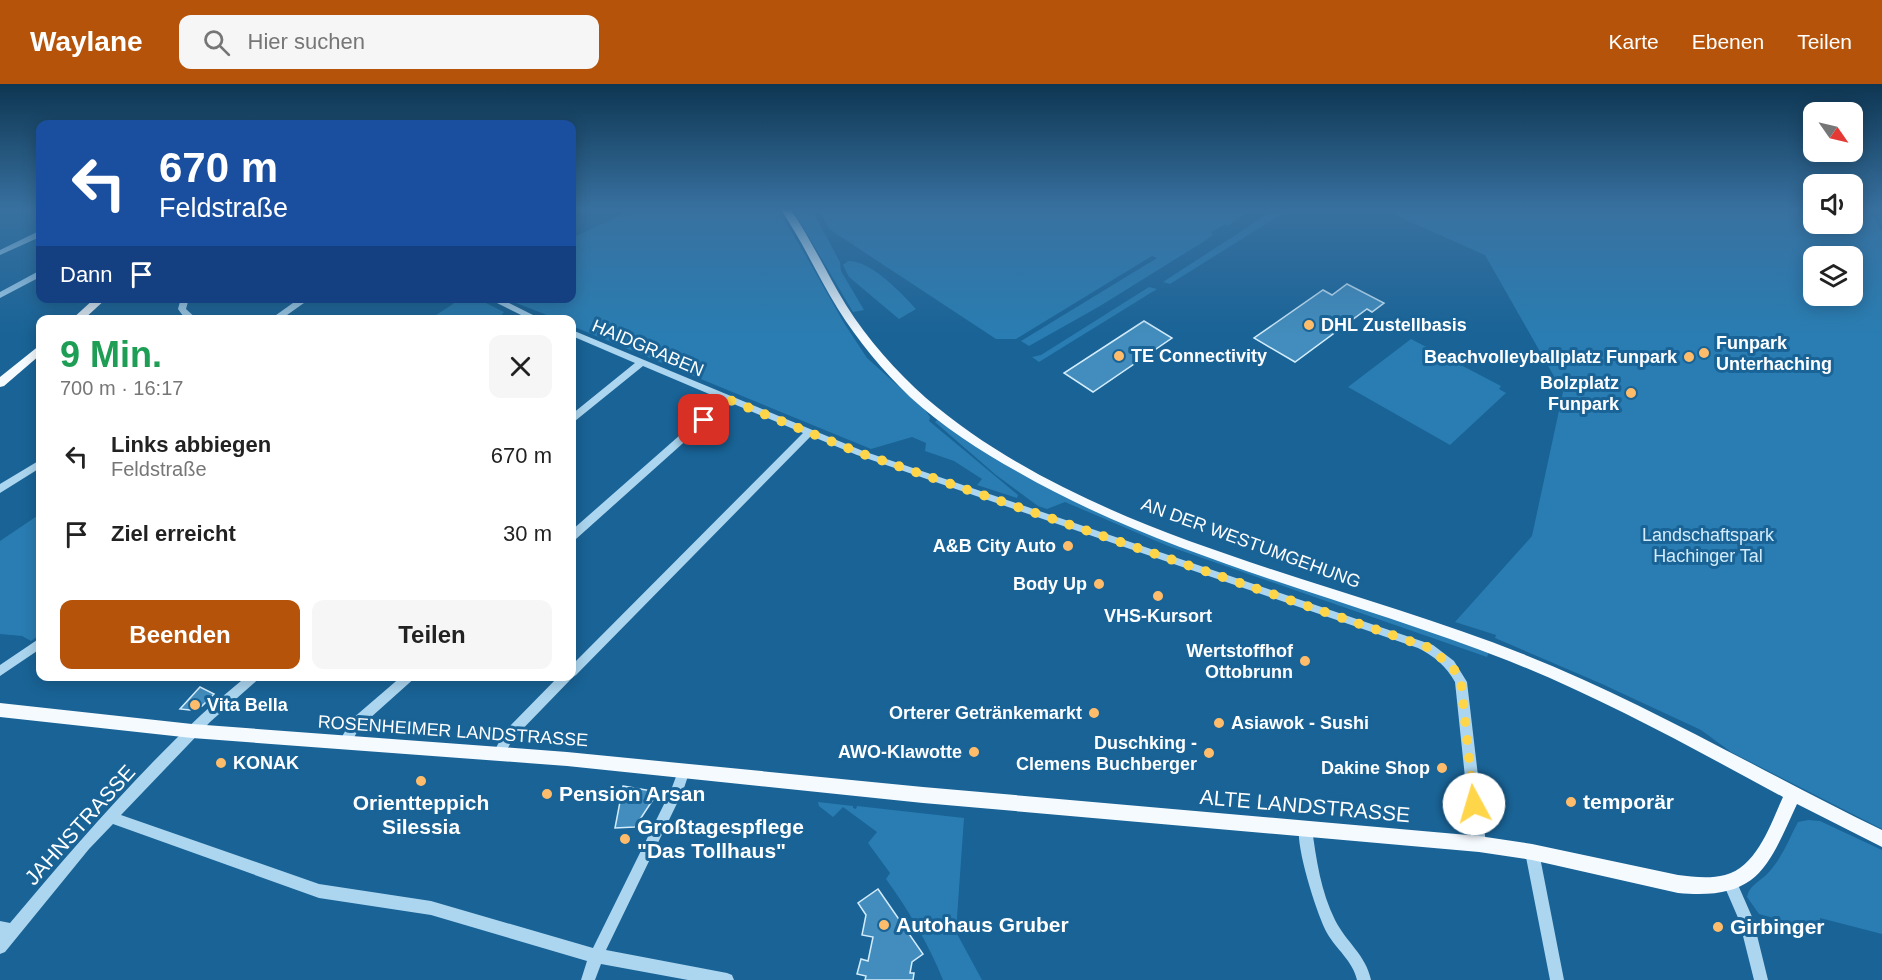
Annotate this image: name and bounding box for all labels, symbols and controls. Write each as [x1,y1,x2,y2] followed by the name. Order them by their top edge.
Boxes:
[179,15,599,69] search box
[30,26,143,57] text: Waylane
[200,26,233,59] icon: search
[248,29,365,54] text: Hier suchen
[1609,30,1659,53] text: Karte
[1692,30,1764,53] text: Ebenen
[1797,30,1852,53] text: Teilen
[1803,102,1863,162] north arrow
[1803,102,1863,306] map controls
[60,144,138,222] icon: left
[159,144,278,191] text: 670 m
[1803,174,1863,234] button: sound
[159,193,288,223] text: Feldstraße
[1803,246,1863,306] button: layers
[125,258,158,291] icon: arrive
[60,262,113,287] text: Dann
[1321,315,1467,335] place label: DHL Zustellbasis
[589,316,707,380] street label: HAIDGRABEN
[1302,318,1316,332] marker: DHL Zustellbasis
[1716,333,1832,374] place label: Funpark Unterhaching
[60,334,162,375] text: 9 Min.
[489,335,552,398] button: close
[1131,346,1267,366] place label: TE Connectivity
[1697,346,1711,360] marker: Funpark Unterhaching
[1424,347,1678,367] place label: Beachvolleyballplatz Funpark
[1112,349,1126,363] marker: TE Connectivity
[1682,350,1696,364] marker: Beachvolleyballplatz Funpark
[1540,373,1620,414] place label: Bolzplatz Funpark
[60,377,183,399] text: 700 m · 16:17
[1624,386,1638,400] marker: Bolzplatz Funpark
[678,394,729,445] pin
[687,403,720,436] icon: arrive
[111,432,271,457] text: Links abbiegen
[60,440,93,473] icon: left
[491,443,552,468] text: 670 m
[111,458,207,480] text: Feldstraße
[1139,494,1363,592] street label: AN DER WESTUMGEHUNG
[60,518,93,551] icon: arrive
[111,521,236,546] text: Ziel erreicht
[503,521,552,546] text: 30 m
[1642,525,1775,566] park label: Landschaftspark Hachinger Tal
[933,536,1056,556] place label: A&B City Auto
[1061,539,1075,553] marker: A&B City Auto
[1013,574,1087,594] place label: Body Up
[1092,577,1106,591] marker: Body Up
[1151,589,1165,603] marker: VHS-Kursort
[60,600,300,669] button: Beenden
[312,600,552,669] button: Teilen
[1104,606,1212,626] place label: VHS-Kursort
[1186,641,1294,682] place label: Wertstoffhof Ottobrunn
[1298,654,1312,668] marker: Wertstoffhof Ottobrunn
[207,695,289,715] place label: Vita Bella
[188,698,202,712] marker: Vita Bella
[889,703,1082,723] place label: Orterer Getränkemarkt
[1087,706,1101,720] marker: Orterer Getränkemarkt
[317,712,589,750] street label: ROSENHEIMER LANDSTRASSE
[1231,713,1369,733] place label: Asiawok - Sushi
[1212,716,1226,730] marker: Asiawok - Sushi
[1016,733,1197,774] place label: Duschking - Clemens Buchberger
[838,742,962,762] place label: AWO-Klawotte
[967,745,981,759] marker: AWO-Klawotte
[1202,746,1216,760] marker: Duschking - Clemens Buchberger
[233,753,299,773] place label: KONAK
[214,756,228,770] marker: KONAK
[1321,758,1430,778] place label: Dakine Shop
[20,760,139,889] street label: JAHNSTRASSE
[1435,761,1449,775] marker: Dakine Shop
[1442,772,1506,836] position arrow
[414,774,428,788] marker: Orientteppich Silessia
[559,782,705,805] place label: Pension Arsan
[1199,785,1411,826] street label: ALTE LANDSTRASSE
[540,787,554,801] marker: Pension Arsan
[1583,790,1674,813] place label: temporär
[353,791,489,838] place label: Orientteppich Silessia
[1564,795,1578,809] marker: temporär
[637,815,804,862] place label: Großtagespflege "Das Tollhaus"
[618,832,632,846] marker: Großtagespflege "Das Tollhaus"
[896,913,1069,936] place label: Autohaus Gruber
[1730,915,1825,938] place label: Girbinger
[877,918,891,932] marker: Autohaus Gruber
[1711,920,1725,934] marker: Girbinger

